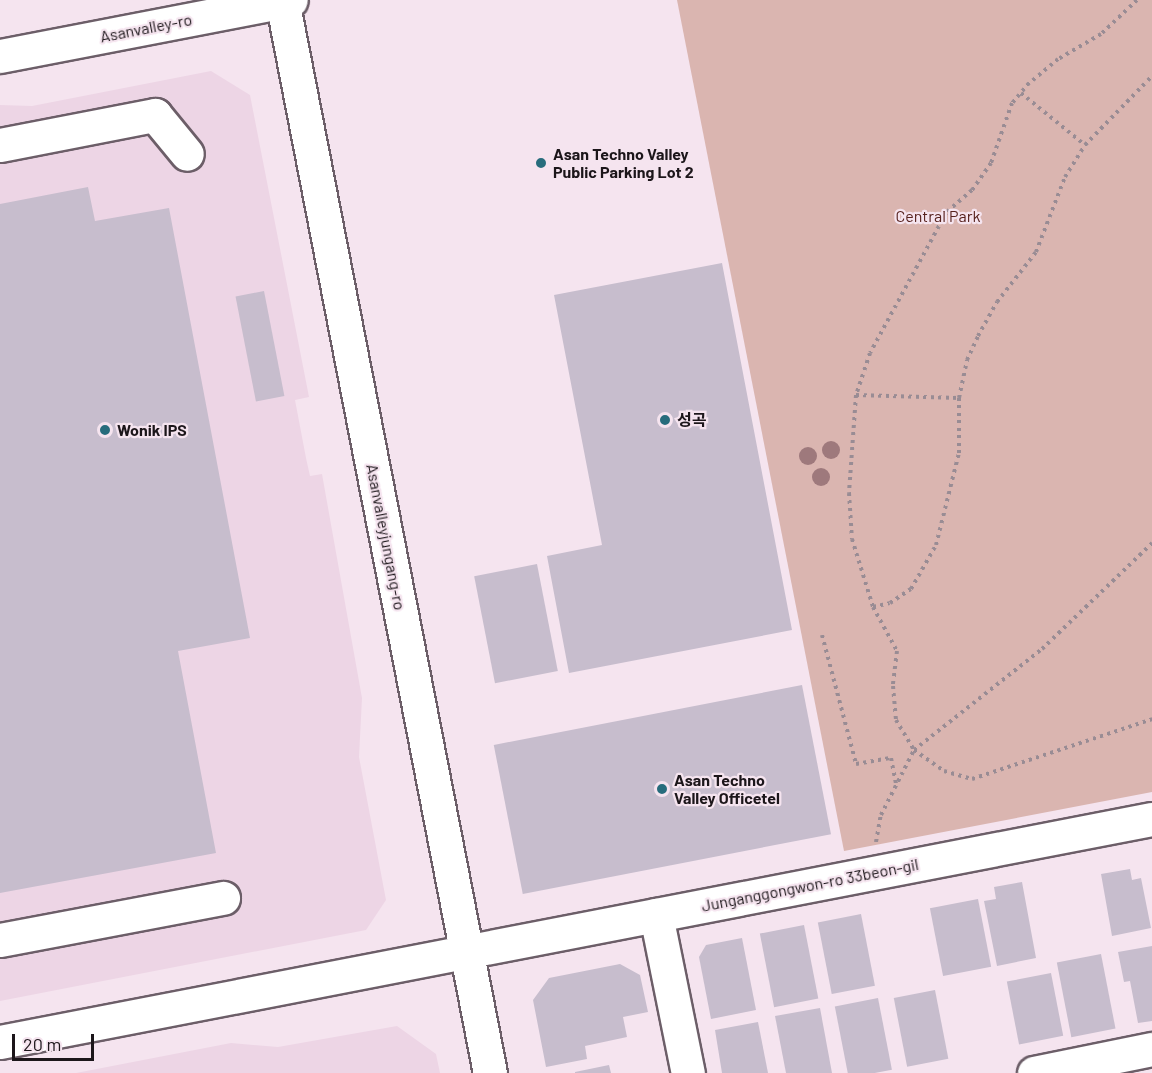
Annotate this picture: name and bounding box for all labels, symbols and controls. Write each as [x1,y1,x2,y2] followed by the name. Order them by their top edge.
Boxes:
[98,10,194,46] street label: Asanvalley-ro
[553,144,694,182] place label: Asan Techno Valley Public Parking Lot 2
[534,156,548,170] marker: Asan Techno Valley Public Parking Lot 2
[896,206,980,226] park label: Central Park
[677,410,706,430] place label: 성곡
[658,413,672,427] marker: 성곡
[117,420,187,440] place label: Wonik IPS
[98,423,112,437] marker: Wonik IPS
[362,462,410,612] street label: Asanvalleyjungang-ro
[674,770,780,808] place label: Asan Techno Valley Officetel
[655,782,669,796] marker: Asan Techno Valley Officetel
[700,855,920,915] street label: Junganggongwon-ro 33beon-gil
[15,1022,98,1060] scale bar
[23,1033,61,1055] text: 20 m

